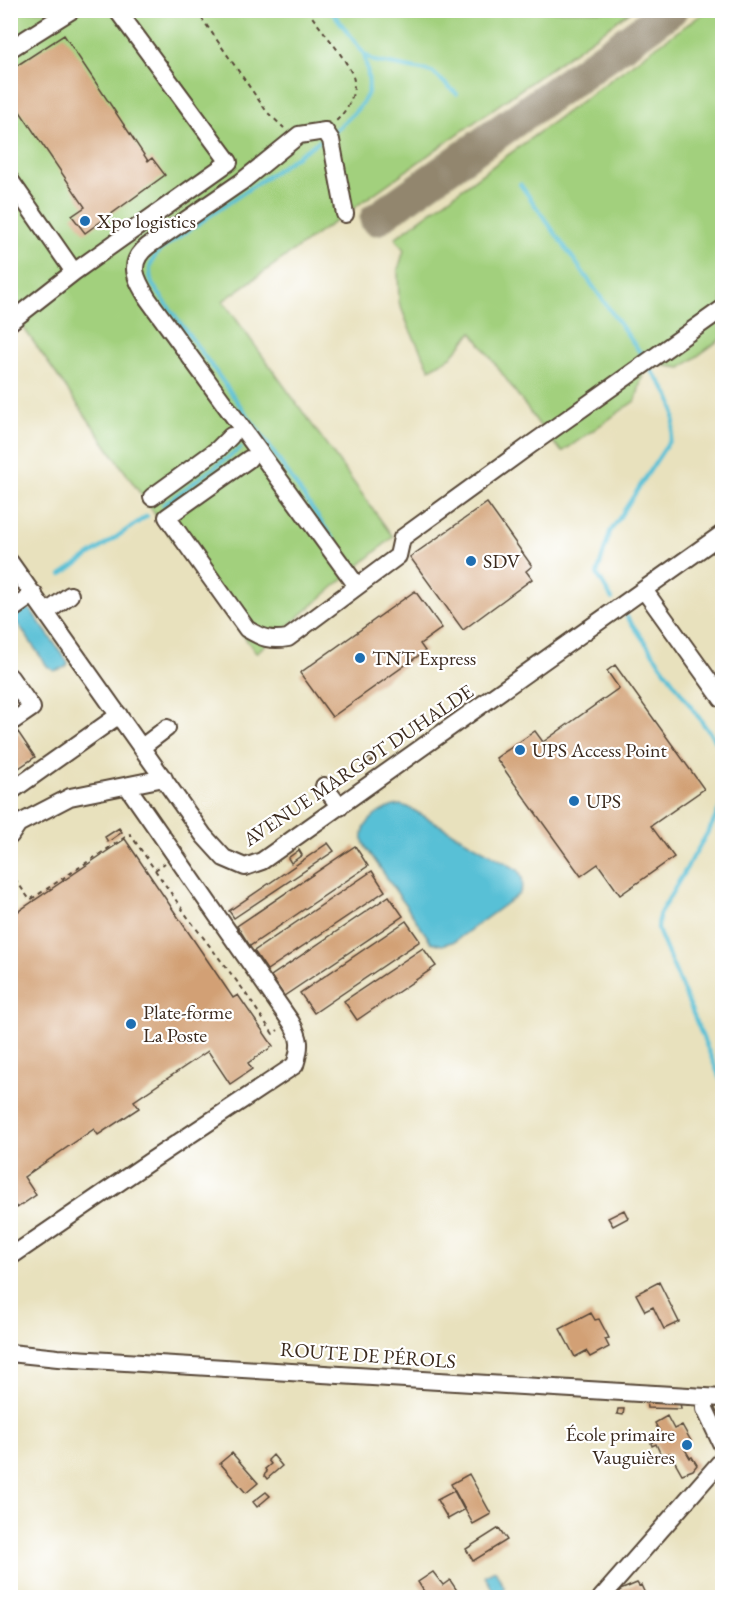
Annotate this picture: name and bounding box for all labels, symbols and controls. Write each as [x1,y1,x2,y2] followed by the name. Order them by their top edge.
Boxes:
[96,208,196,234] place label: Xpo logistics
[78,214,92,228] marker: Xpo logistics
[483,548,521,574] place label: SDV
[464,554,478,568] marker: SDV
[372,645,476,671] place label: TNT Express
[353,651,367,665] marker: TNT Express
[237,678,478,853] street label: AVENUE MARGOT DUHALDE
[532,737,668,763] place label: UPS Access Point
[513,743,527,757] marker: UPS Access Point
[586,788,621,814] place label: UPS
[567,794,581,808] marker: UPS
[143,999,232,1048] place label: Plate-forme La Poste
[124,1017,138,1031] marker: Plate-forme La Poste
[279,1336,457,1374] street label: ROUTE DE PÉROLS
[565,1421,675,1470] place label: École primaire Vauguières
[680,1438,694,1452] marker: École primaire Vauguières

